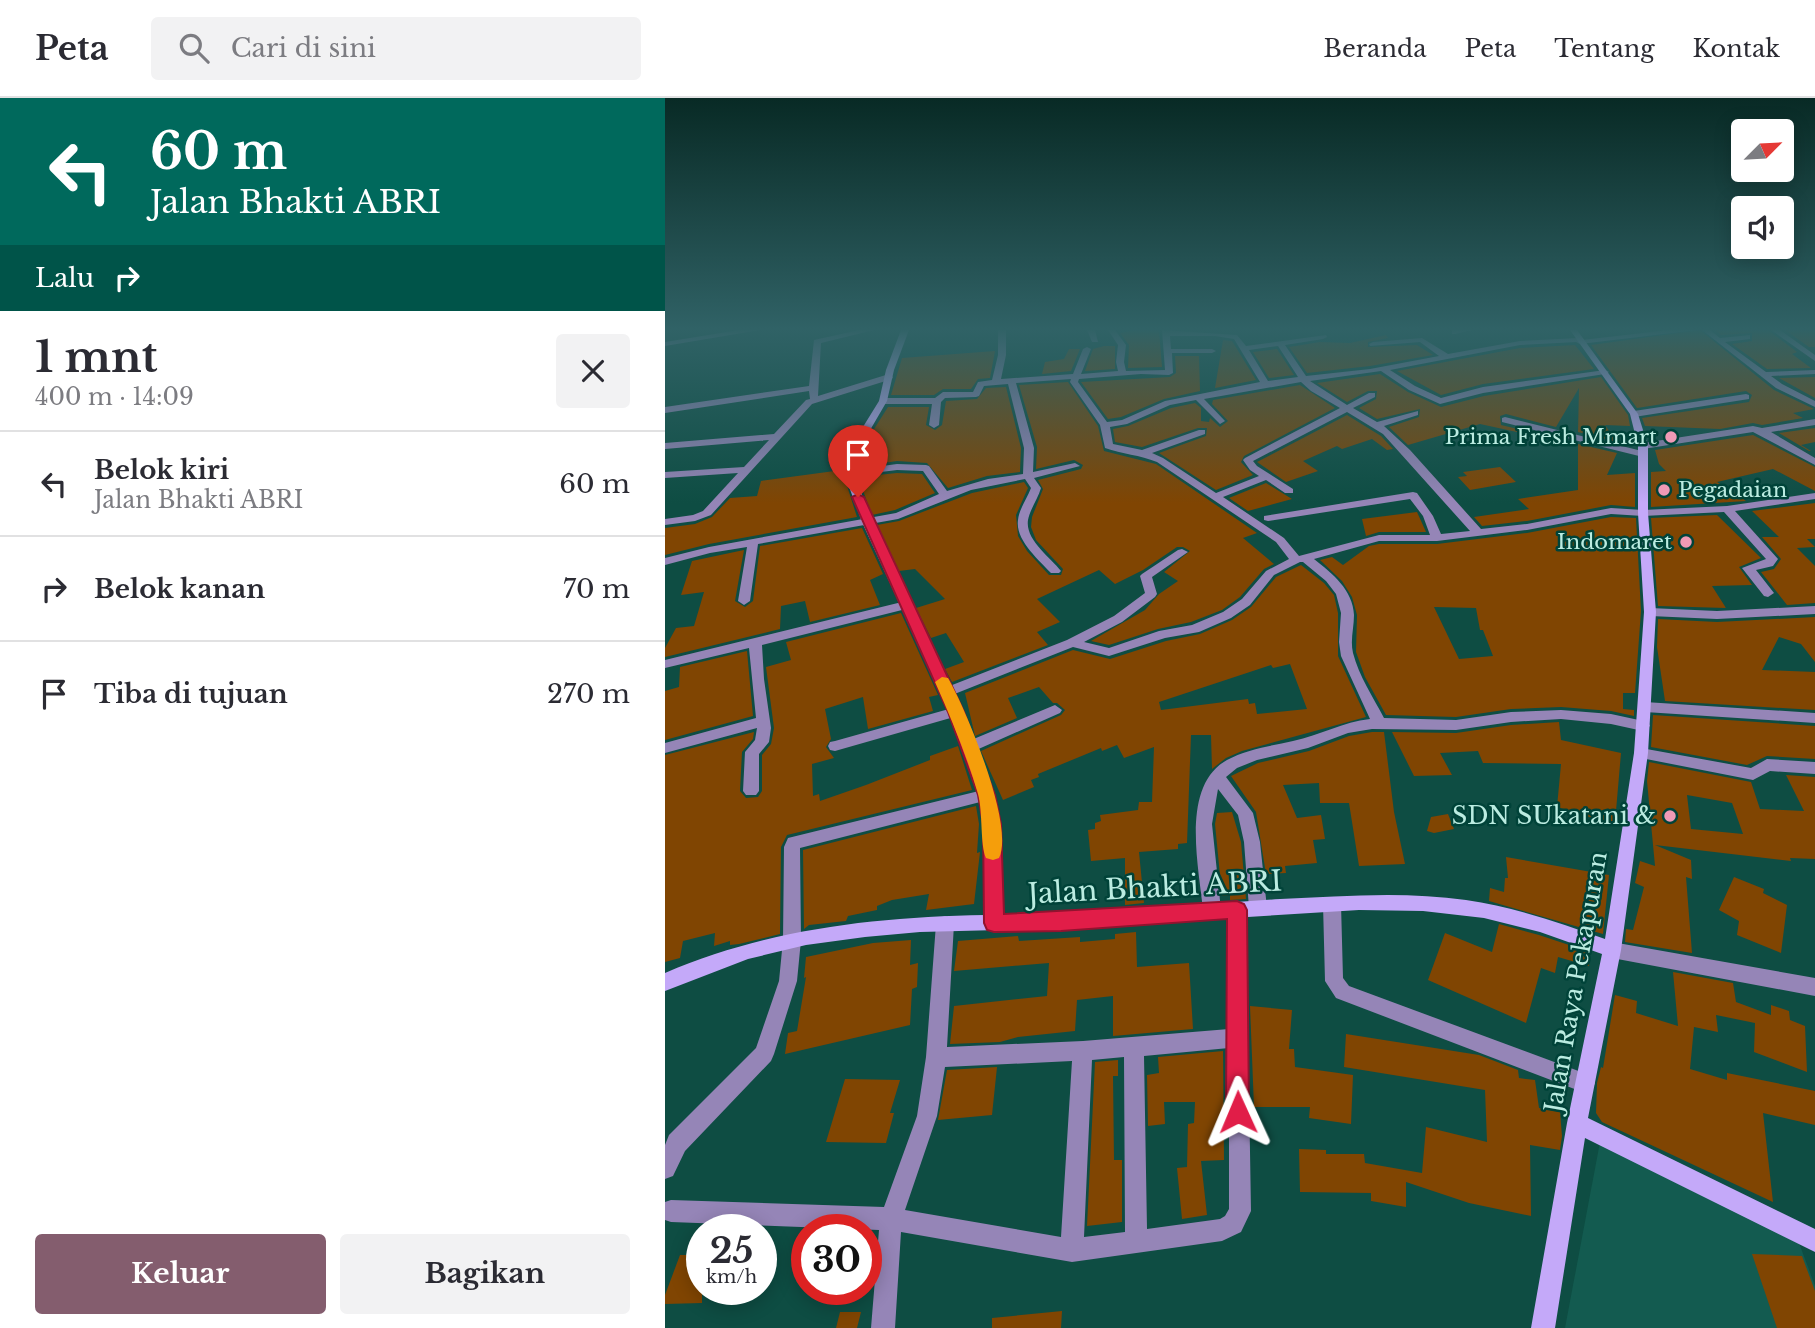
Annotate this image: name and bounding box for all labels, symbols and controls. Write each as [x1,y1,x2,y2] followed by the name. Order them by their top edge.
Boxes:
[151,17,641,80] search box
[35,28,109,69] text: Peta
[175,29,213,67] icon: search
[231,32,376,64] text: Cari di sini
[1324,34,1426,63] text: Beranda
[1464,34,1516,63] text: Peta
[1554,34,1655,63] text: Tentang
[1693,34,1780,63] text: Kontak
[1731,119,1794,182] north arrow
[1731,119,1794,259] map controls
[150,121,287,182] text: 60 m
[35,126,126,217] icon: left
[150,182,441,222] text: Jalan Bhakti ABRI
[1731,196,1794,259] button: sound
[108,259,146,297] icon: right
[35,262,94,294] text: Lalu
[35,331,158,383] text: 1 mnt
[556,334,630,408] button: close
[35,383,194,411] text: 400 m · 14:09
[1445,424,1657,450] place label: Prima Fresh Mmart
[828,425,888,497] pin
[1663,429,1679,445] marker: Prima Fresh Mmart
[839,436,877,474] icon: arrive
[94,454,229,486] text: Belok kiri
[35,465,73,503] icon: left
[559,468,630,500] text: 60 m
[1678,477,1787,503] place label: Pegadaian
[1656,482,1672,498] marker: Pegadaian
[94,486,303,514] text: Jalan Bhakti ABRI
[1557,529,1672,555] place label: Indomaret
[1678,534,1694,550] marker: Indomaret
[35,570,73,608] icon: right
[94,573,265,605] text: Belok kanan
[563,573,630,605] text: 70 m
[35,675,73,713] icon: arrive
[94,678,288,710] text: Tiba di tujuan
[547,678,630,710] text: 270 m
[1452,801,1656,830] place label: SDN SUkatani &
[1662,808,1678,824] marker: SDN SUkatani &
[1538,849,1613,1118] street label: Jalan Raya Pekapuran
[1023,863,1283,912] street label: Jalan Bhakti ABRI
[1201,1075,1275,1149] position arrow
[791,1214,882,1305] speed limit sign: 30
[710,1229,753,1272] text: 25
[35,1234,326,1314] button: Keluar
[340,1234,630,1314] button: Bagikan
[706,1266,757,1288] text: km/h

